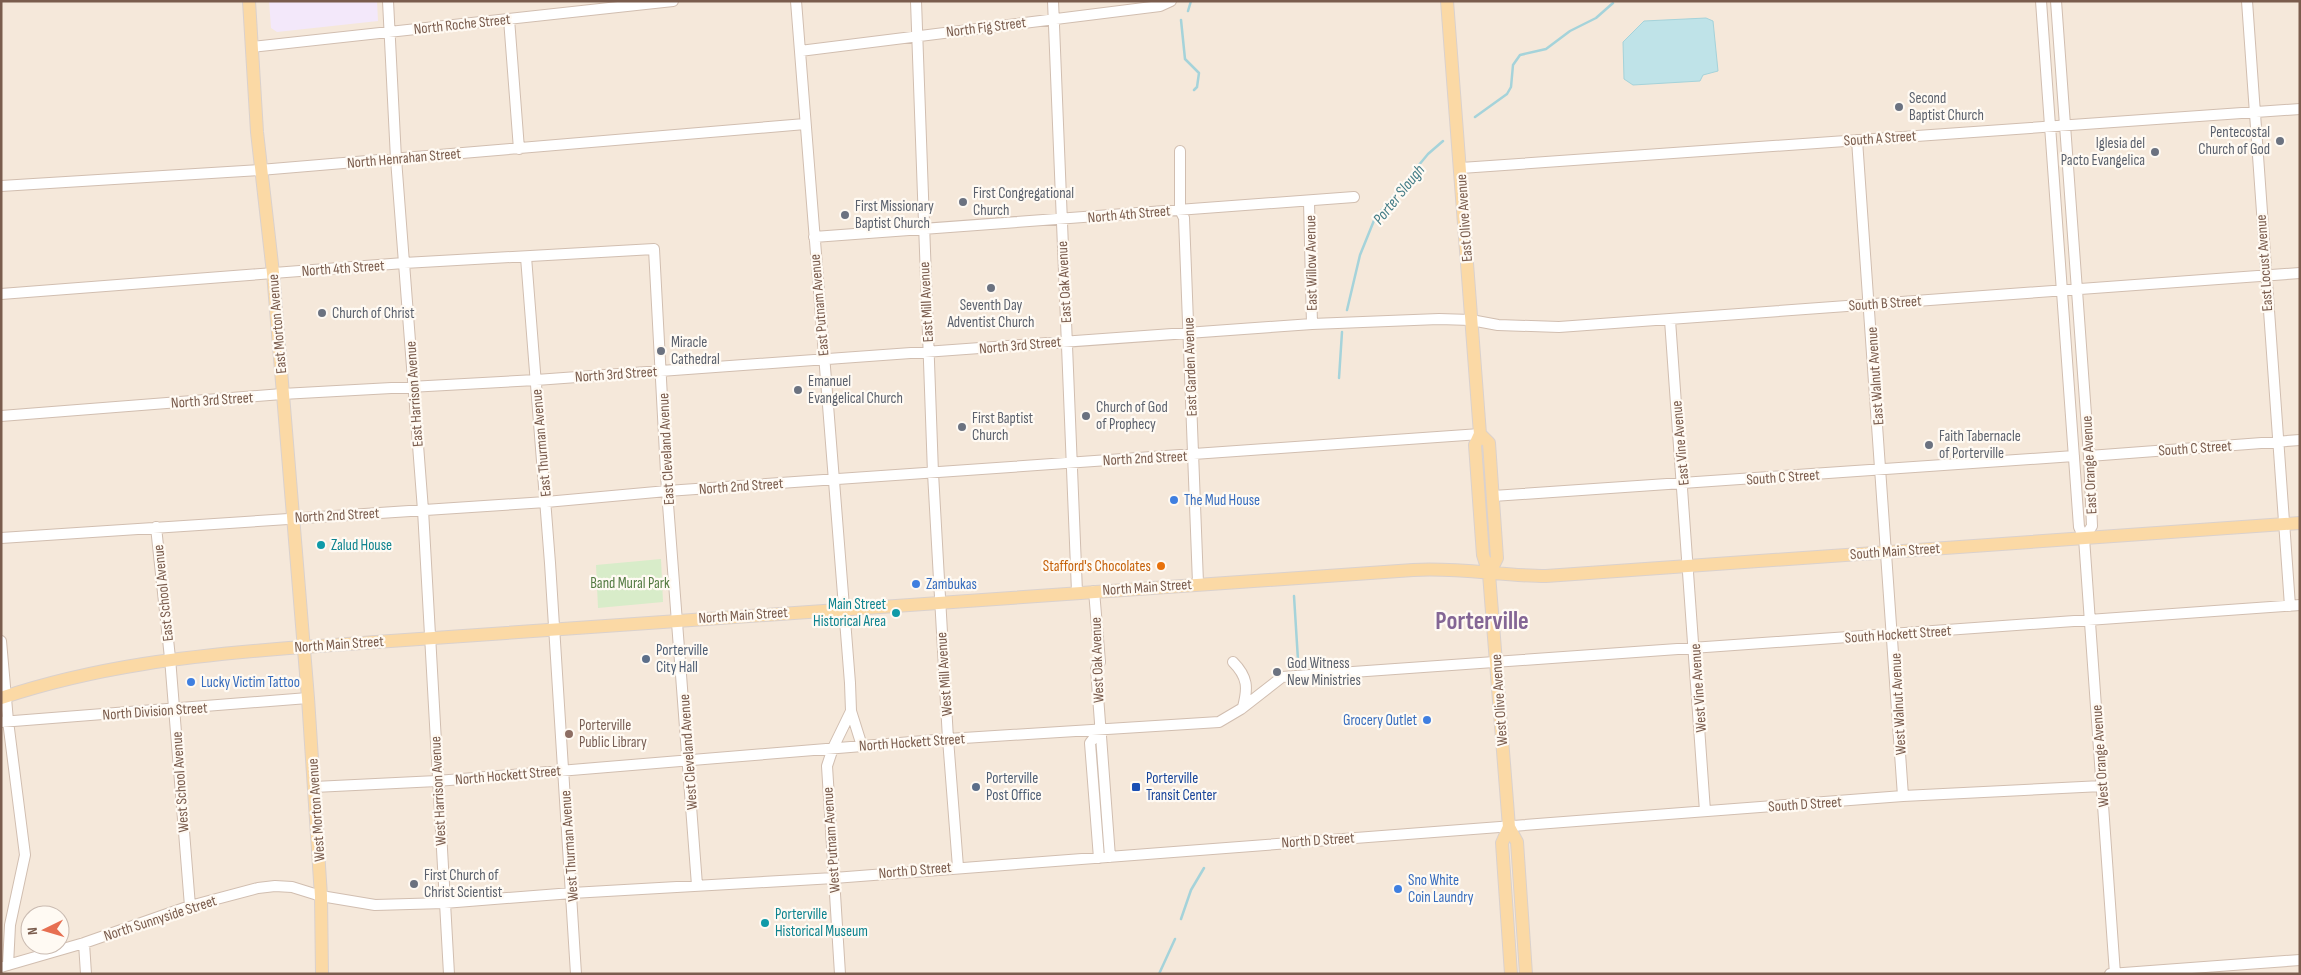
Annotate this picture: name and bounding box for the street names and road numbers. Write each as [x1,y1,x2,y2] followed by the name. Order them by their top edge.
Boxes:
[413,10,512,39] street label: North Roche Street
[945,13,1028,42] street label: North Fig Street
[1843,126,1917,151] street label: South A Street
[346,144,462,173] street label: North Henrahan Street
[1452,173,1477,263] street label: East Olive Avenue
[1087,201,1172,228] street label: North 4th Street
[2252,214,2277,312] street label: East Locust Avenue
[1301,215,1322,311] street label: East Willow Avenue
[1053,241,1076,323] street label: East Oak Avenue
[806,253,833,357] street label: East Putnam Avenue
[301,256,386,281] street label: North 4th Street
[915,261,938,343] street label: East Mill Avenue
[264,273,291,375] street label: East Morton Avenue
[1848,291,1923,316] street label: South B Street
[1179,317,1202,417] street label: East Garden Avenue
[1863,326,1888,426] street label: East Walnut Avenue
[978,332,1062,359] street label: North 3rd Street
[401,340,428,447] street label: East Harrison Avenue
[574,362,658,387] street label: North 3rd Street
[170,388,254,413] street label: North 3rd Street
[527,388,556,498] street label: East Thurman Avenue
[654,393,679,505] street label: East Cleveland Avenue
[1667,400,1694,486] street label: East Vine Avenue
[2077,415,2102,515] street label: East Orange Avenue
[2158,436,2233,461] street label: South C Street
[1102,447,1188,470] street label: North 2nd Street
[1746,465,1821,490] street label: South C Street
[698,474,784,499] street label: North 2nd Street
[294,504,380,527] street label: North 2nd Street
[1849,539,1941,564] street label: South Main Street
[149,544,178,642] street label: East School Avenue
[1102,575,1193,600] street label: North Main Street
[698,603,789,628] street label: North Main Street
[1087,617,1108,703] street label: West Oak Avenue
[1844,621,1952,648] street label: South Hockett Street
[932,631,957,717] street label: West Mill Avenue
[294,632,385,657] street label: North Main Street
[1686,643,1711,733] street label: West Vine Avenue
[1886,652,1911,755] street label: West Walnut Avenue
[1487,653,1512,746] street label: West Olive Avenue
[675,693,702,810] street label: West Cleveland Avenue
[102,698,209,725] street label: North Division Street
[2087,704,2114,808] street label: West Orange Avenue
[858,729,966,756] street label: North Hockett Street
[167,731,193,833] street label: West School Avenue
[426,736,451,846] street label: West Harrison Avenue
[303,758,330,862] street label: West Morton Avenue
[454,761,562,790] street label: North Hockett Street
[818,786,845,893] street label: West Putnam Avenue
[556,790,583,902] street label: West Thurman Avenue
[1768,792,1843,817] street label: South D Street
[1281,828,1356,853] street label: North D Street
[878,858,953,883] street label: North D Street
[101,891,219,946] street label: North Sunnyside Street

